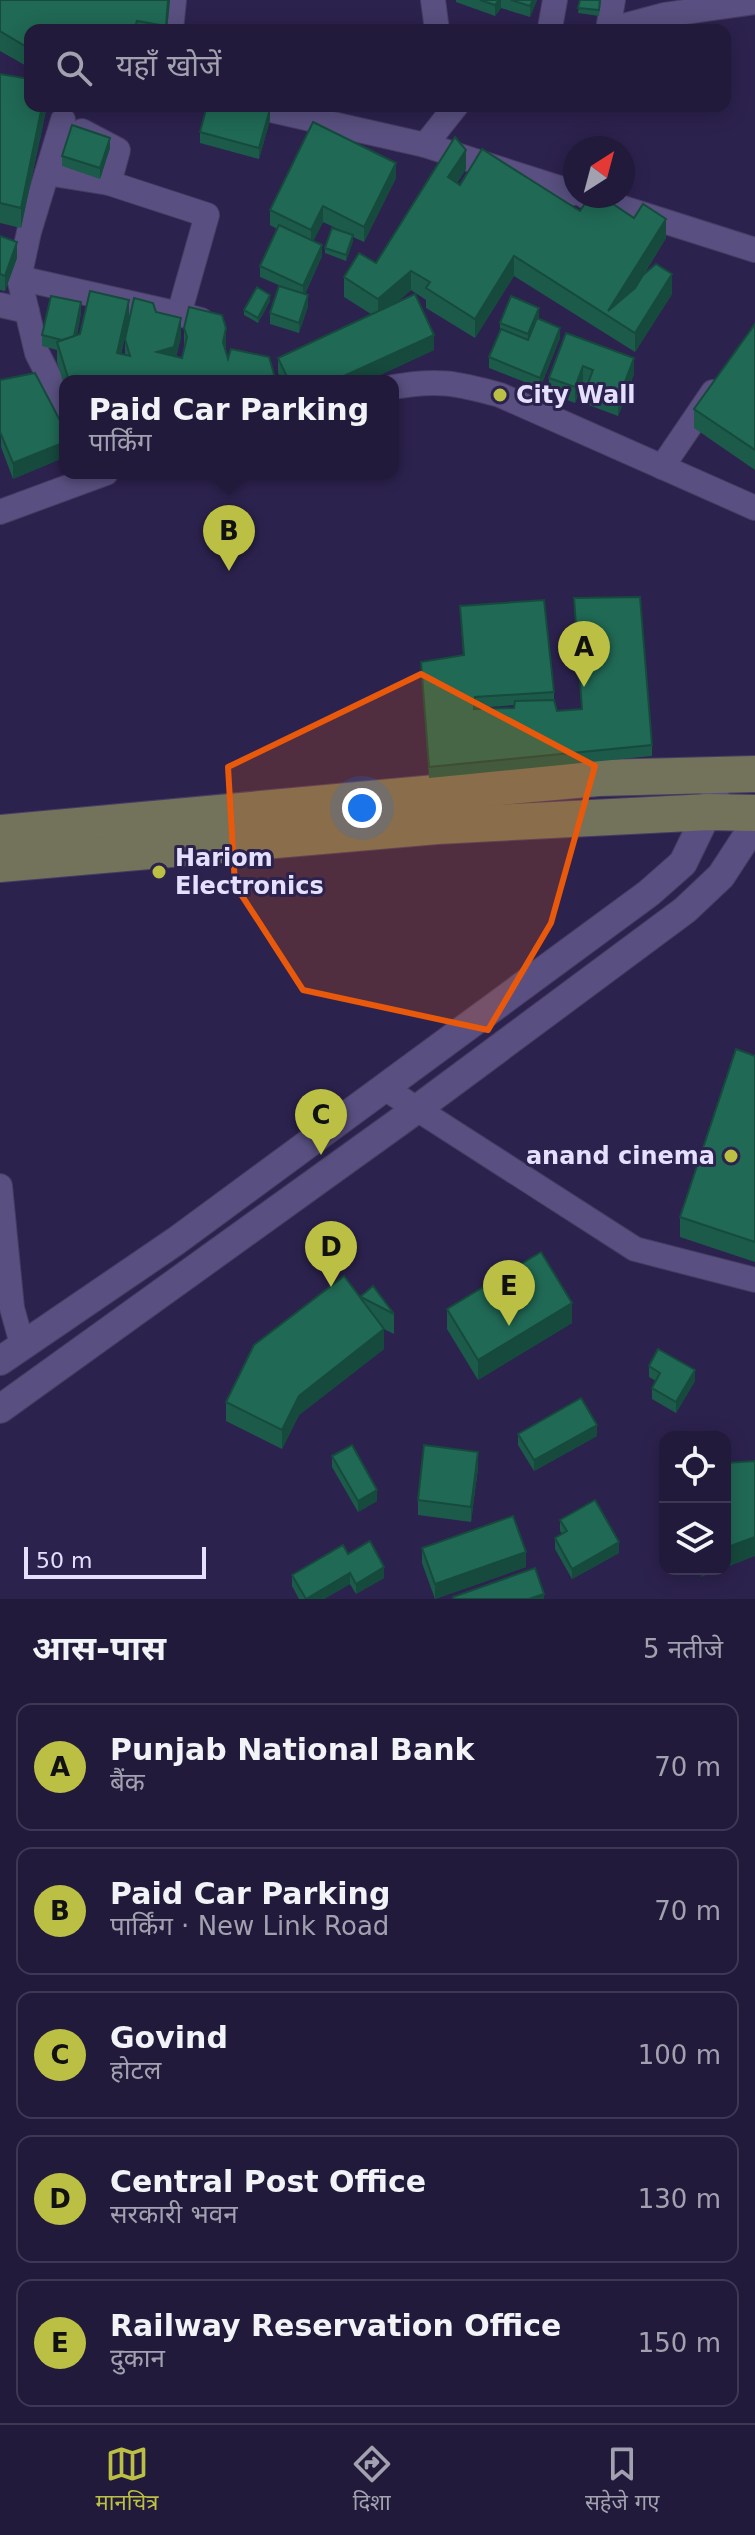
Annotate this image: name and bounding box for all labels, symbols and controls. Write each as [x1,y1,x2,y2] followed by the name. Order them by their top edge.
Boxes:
[24,24,731,112] search box
[52,46,96,90] icon: search
[116,48,221,83] text: यहाँ खोजें
[563,136,635,208] north arrow
[59,375,399,479] popup
[516,381,636,409] place label: City Wall
[491,386,509,404] marker: City Wall
[89,392,369,427] text: Paid Car Parking
[89,427,152,457] text: पार्किंग
[203,505,255,571] pin: B
[558,621,610,687] pin: A
[342,788,382,828] your location
[175,844,324,900] place label: Hariom Electronics
[150,863,168,881] marker: Hariom Electronics
[295,1089,347,1155] pin: C
[526,1142,715,1170] place label: anand cinema
[722,1147,740,1165] marker: anand cinema
[305,1221,357,1287] pin: D
[483,1260,535,1326] pin: E
[659,1431,731,1575] map controls
[659,1431,731,1503] button: locate
[659,1503,731,1575] button: layers
[24,1543,206,1579] scale bar
[36,1548,92,1573] text: 50 m
[32,1628,166,1668] text: आस-पास
[643,1634,723,1664] text: 5 नतीजे
[110,1732,474,1767] text: Punjab National Bank
[50,1752,70,1782] text: A
[654,1752,721,1782] text: 70 m
[110,1767,145,1797] text: बैंक
[110,1876,390,1911] text: Paid Car Parking
[50,1896,70,1926] text: B
[654,1896,721,1926] text: 70 m
[110,1911,389,1941] text: पार्किंग · New Link Road
[110,2020,228,2055] text: Govind
[50,2040,70,2070] text: C
[638,2040,721,2070] text: 100 m
[110,2055,161,2085] text: होटल
[110,2164,426,2199] text: Central Post Office
[49,2184,71,2214] text: D
[638,2184,721,2214] text: 130 m
[110,2199,238,2229] text: सरकारी भवन
[110,2308,561,2343] text: Railway Reservation Office
[51,2328,69,2358] text: E
[638,2328,721,2358] text: 150 m
[110,2343,165,2373] text: दुकान
[96,2442,159,2519] tab: मानचित्र
[350,2442,394,2519] tab: दिशा
[585,2442,659,2519] tab: सहेजे गए

